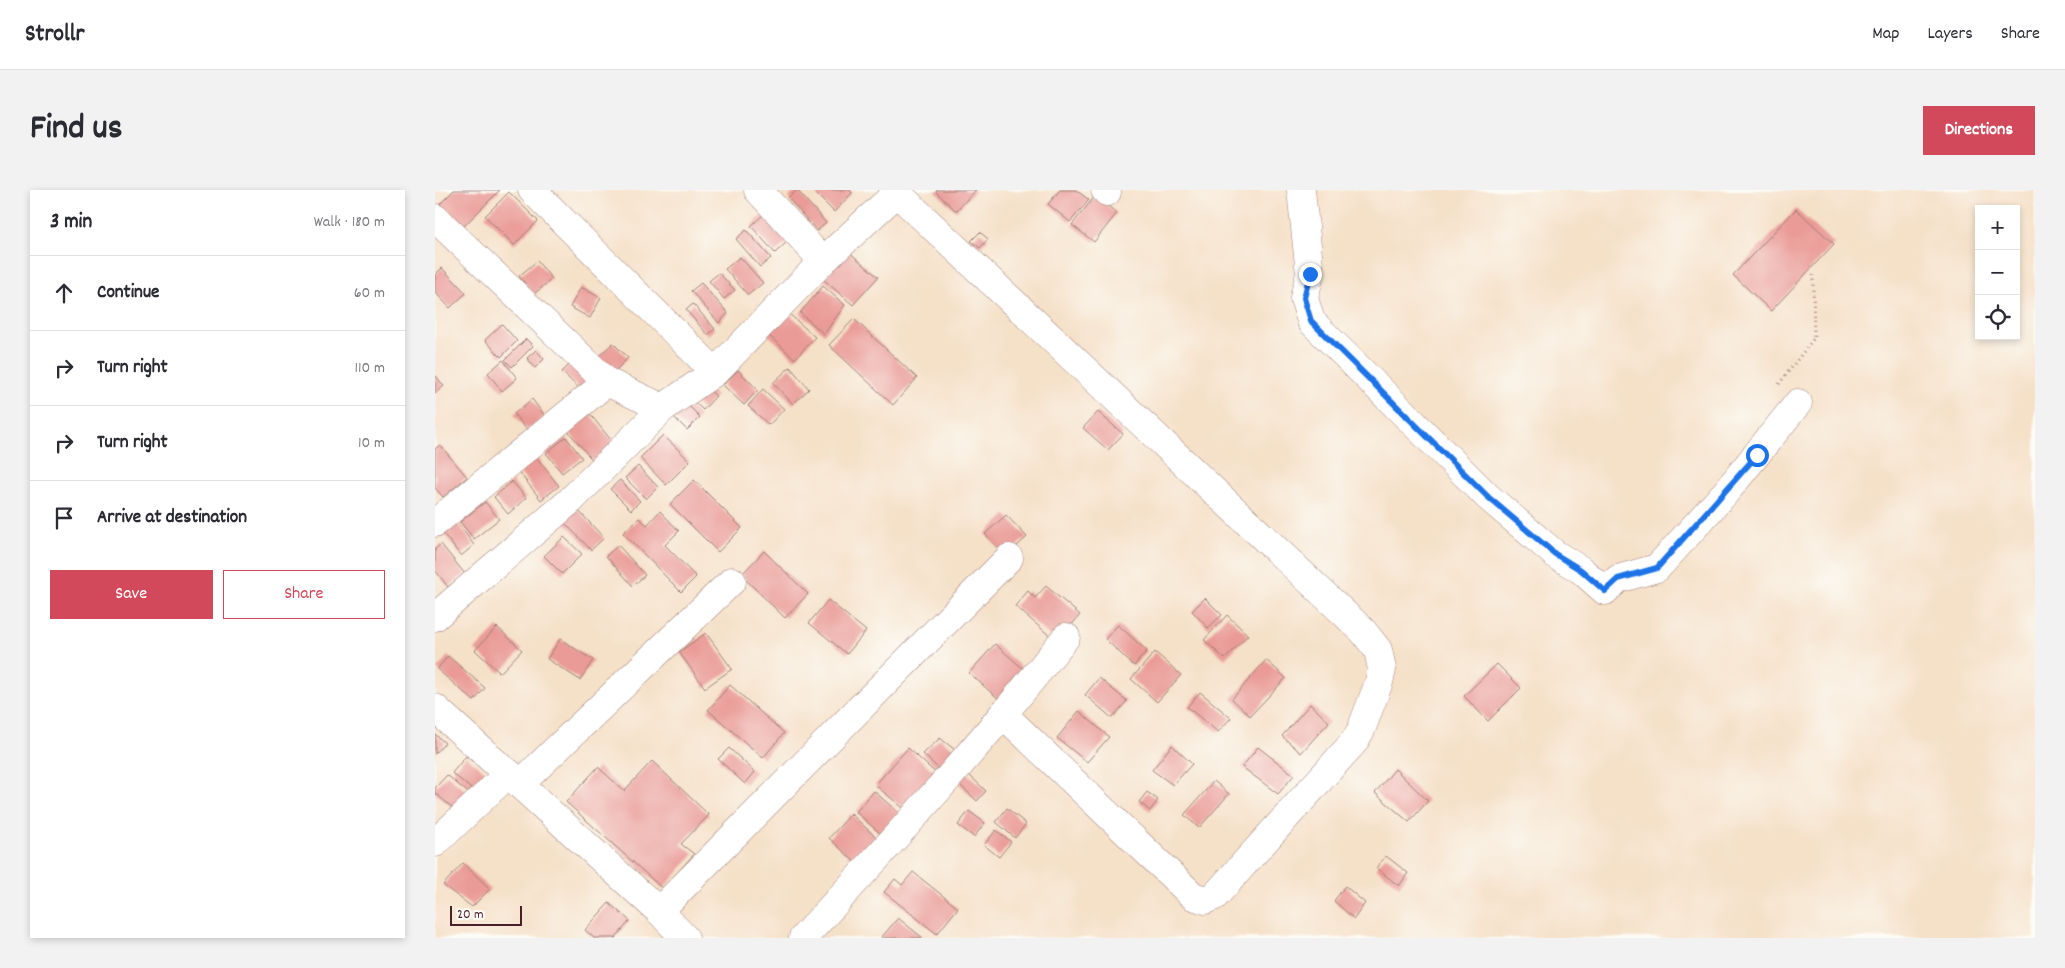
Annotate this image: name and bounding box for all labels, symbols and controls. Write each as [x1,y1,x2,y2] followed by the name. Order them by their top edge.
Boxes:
[25,18,84,52] text: Strollr
[1872,22,1899,47] text: Map
[1927,22,1973,47] text: Layers
[2001,22,2040,47] text: Share
[30,105,122,155] text: Find us
[1923,106,2035,155] button: Directions
[1975,205,2020,340] map controls
[1975,205,2020,250] button: +
[50,208,92,238] text: 3 min
[314,211,385,234] text: Walk · 180 m
[1975,250,2020,295] button: −
[1299,263,1322,286] route end
[50,279,78,307] icon: ahead
[97,280,159,307] text: Continue
[354,282,385,305] text: 60 m
[1975,295,2020,340] button: locate
[50,354,78,382] icon: right
[97,355,168,382] text: Turn right
[355,357,385,380] text: 110 m
[50,429,78,457] icon: right
[97,430,168,457] text: Turn right
[358,432,385,455] text: 10 m
[1746,444,1769,467] route start
[50,504,78,532] icon: arrive
[97,505,247,532] text: Arrive at destination
[50,570,213,619] button: Save
[223,570,385,619] button: Share
[450,903,523,926] scale bar
[457,905,484,925] text: 20 m

